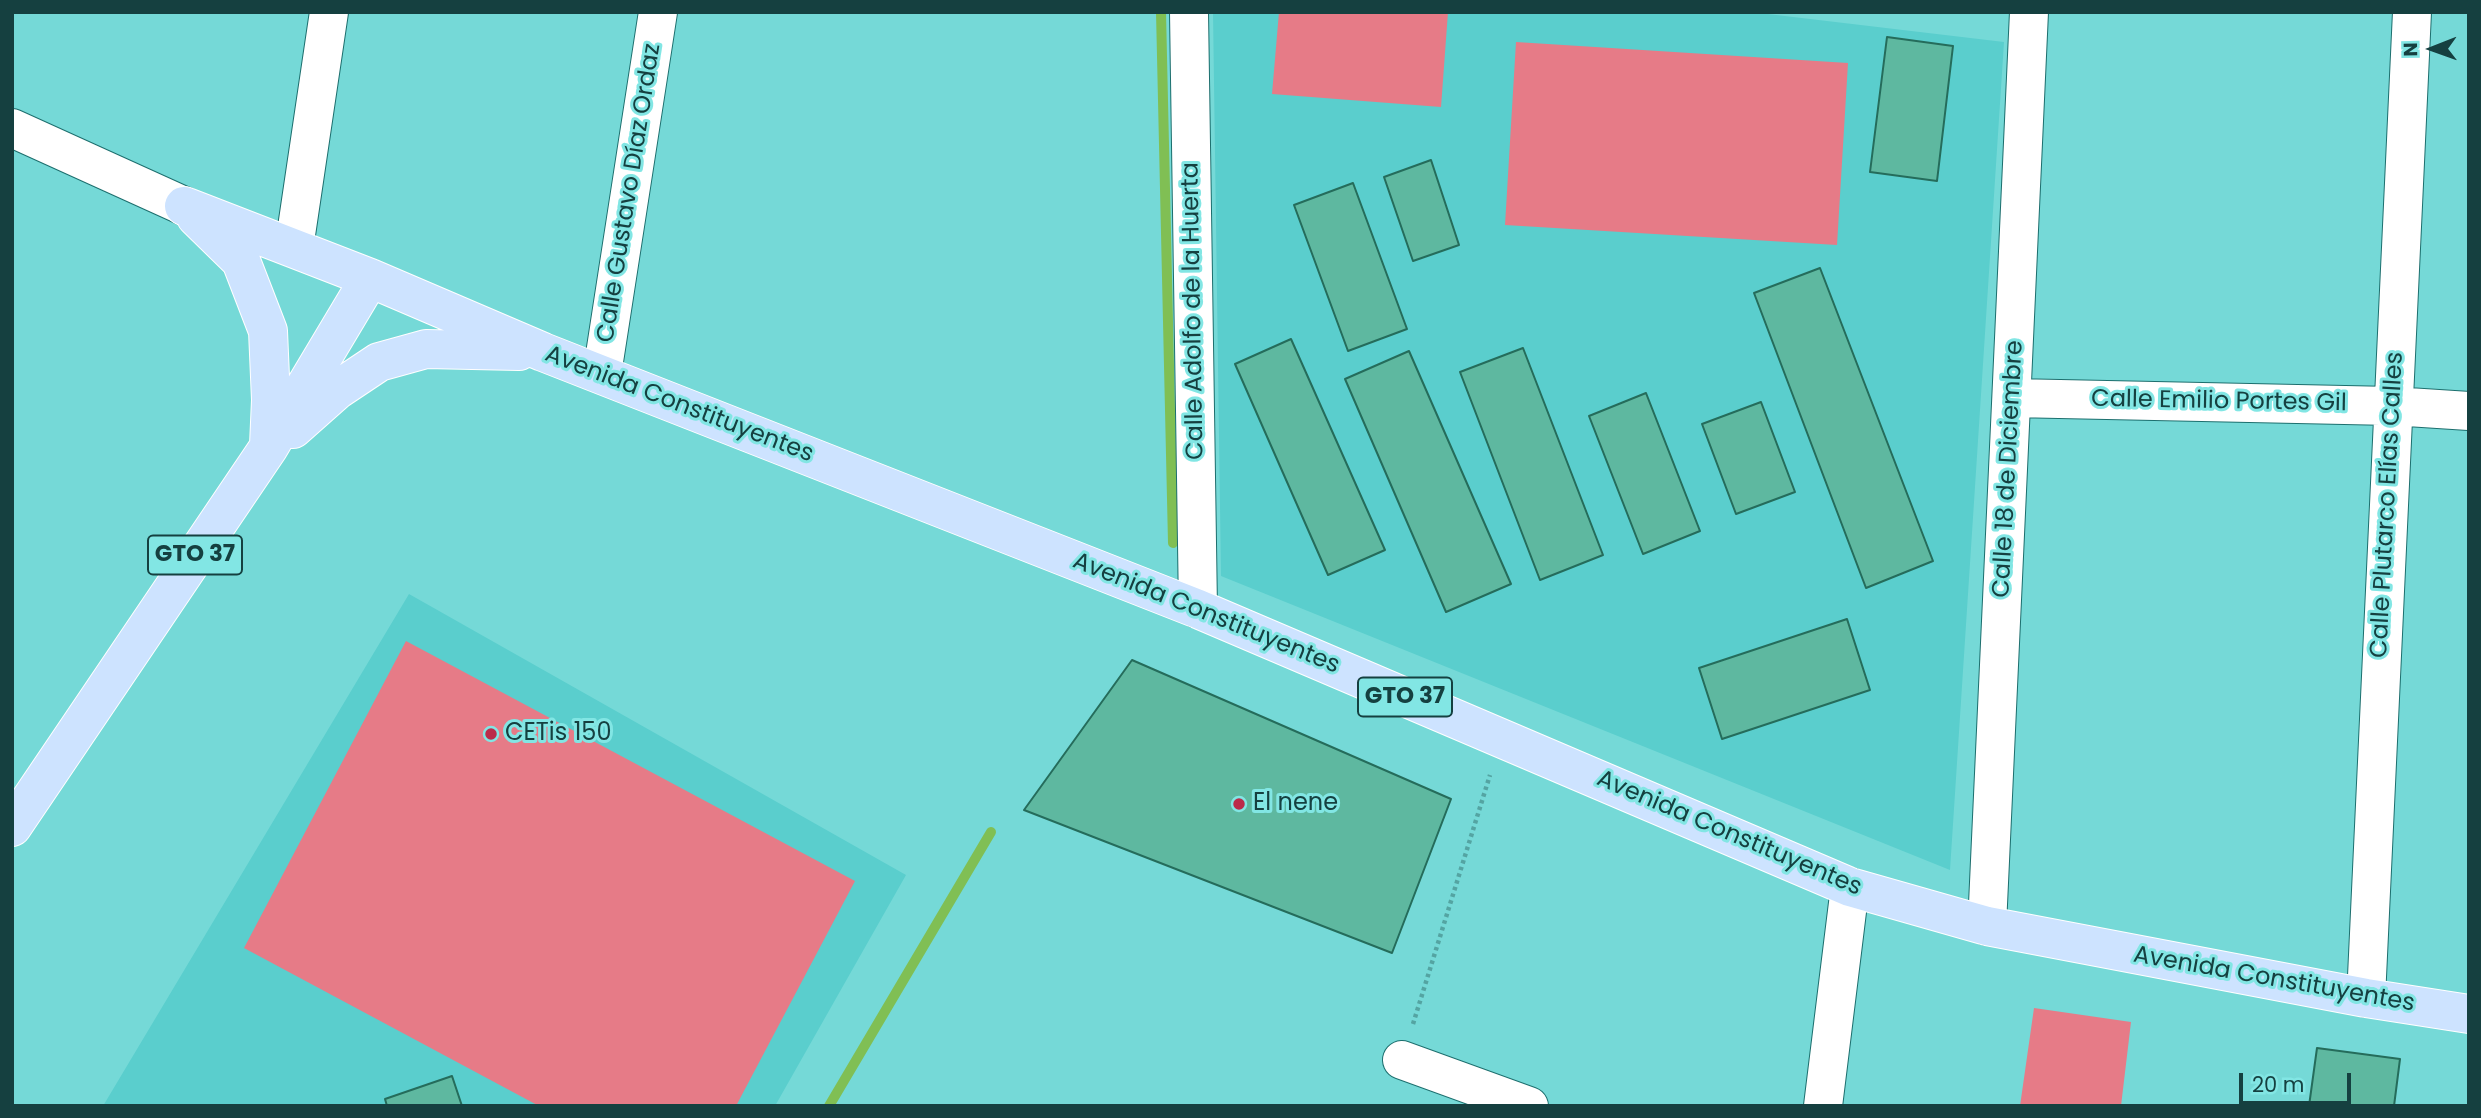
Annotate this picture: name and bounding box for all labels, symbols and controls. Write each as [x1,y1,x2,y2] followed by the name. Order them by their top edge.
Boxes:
[2397,14,2467,84] north arrow
[592,42,668,344] street label: Calle Gustavo Díaz Ordaz
[2397,42,2424,57] text: N
[1177,162,1211,460] street label: Calle Adolfo de la Huerta
[541,340,817,470] street label: Avenida Constituyentes
[1988,340,2030,598] street label: Calle 18 de Diciembre
[2366,351,2410,659] street label: Calle Plutarco Elías Calles
[2091,385,2347,419] street label: Calle Emilio Portes Gil
[148,536,242,575] road number: GTO 37
[1068,547,1344,681] street label: Avenida Constituyentes
[1358,678,1452,716] road number: GTO 37
[505,720,611,748] place label: CETis 150
[483,726,499,742] marker: CETis 150
[1592,765,1866,903] street label: Avenida Constituyentes
[1253,790,1338,818] place label: El nene
[1231,796,1247,812] marker: El nene
[2131,941,2417,1019] street label: Avenida Constituyentes
[2243,1058,2355,1102] scale bar
[2252,1070,2305,1099] text: 20 m

